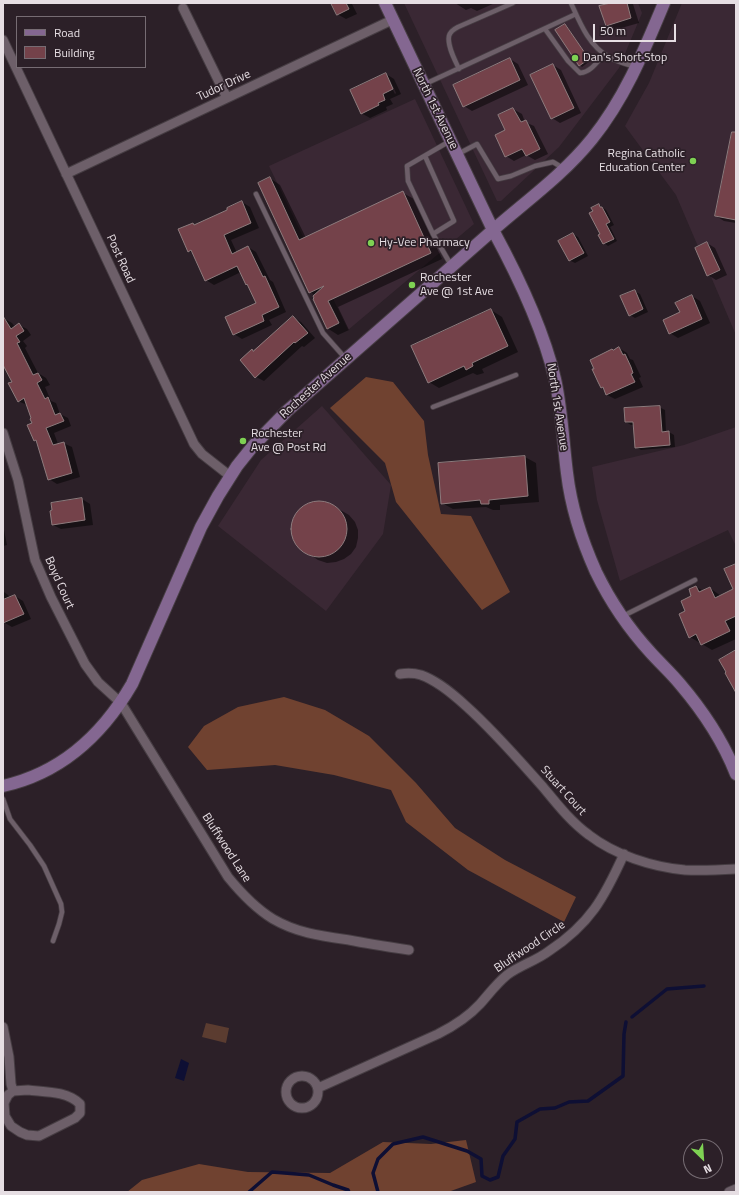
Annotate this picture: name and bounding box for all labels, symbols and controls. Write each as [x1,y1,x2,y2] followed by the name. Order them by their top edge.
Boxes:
[16,16,146,68] legend
[595,16,678,42] scale bar
[600,21,626,40] text: 50 m
[54,23,80,42] text: Road
[54,43,95,62] text: Building
[583,51,667,65] place label: Dan's Short Stop
[570,53,580,63] marker: Dan's Short Stop
[409,66,461,152] street label: North 1st Avenue
[195,67,253,105] street label: Tudor Drive
[599,147,685,175] place label: Regina Catholic Education Center
[688,156,698,166] marker: Regina Catholic Education Center
[103,232,137,286] street label: Post Road
[379,236,470,250] place label: Hy-Vee Pharmacy
[366,238,376,248] marker: Hy-Vee Pharmacy
[420,271,493,299] place label: Rochester Ave @ 1st Ave
[407,280,417,290] marker: Rochester Ave @ 1st Ave
[277,350,355,422] street label: Rochester Avenue
[543,362,571,452] street label: North 1st Avenue
[251,427,326,455] place label: Rochester Ave @ Post Rd
[238,436,248,446] marker: Rochester Ave @ Post Rd
[41,555,77,611] street label: Boyd Court
[537,763,589,819] street label: Stuart Court
[198,811,254,885] street label: Bluffwood Lane
[492,918,568,976] street label: Bluffwood Circle
[683,1139,723,1179] north arrow
[701,1160,714,1178] text: N

